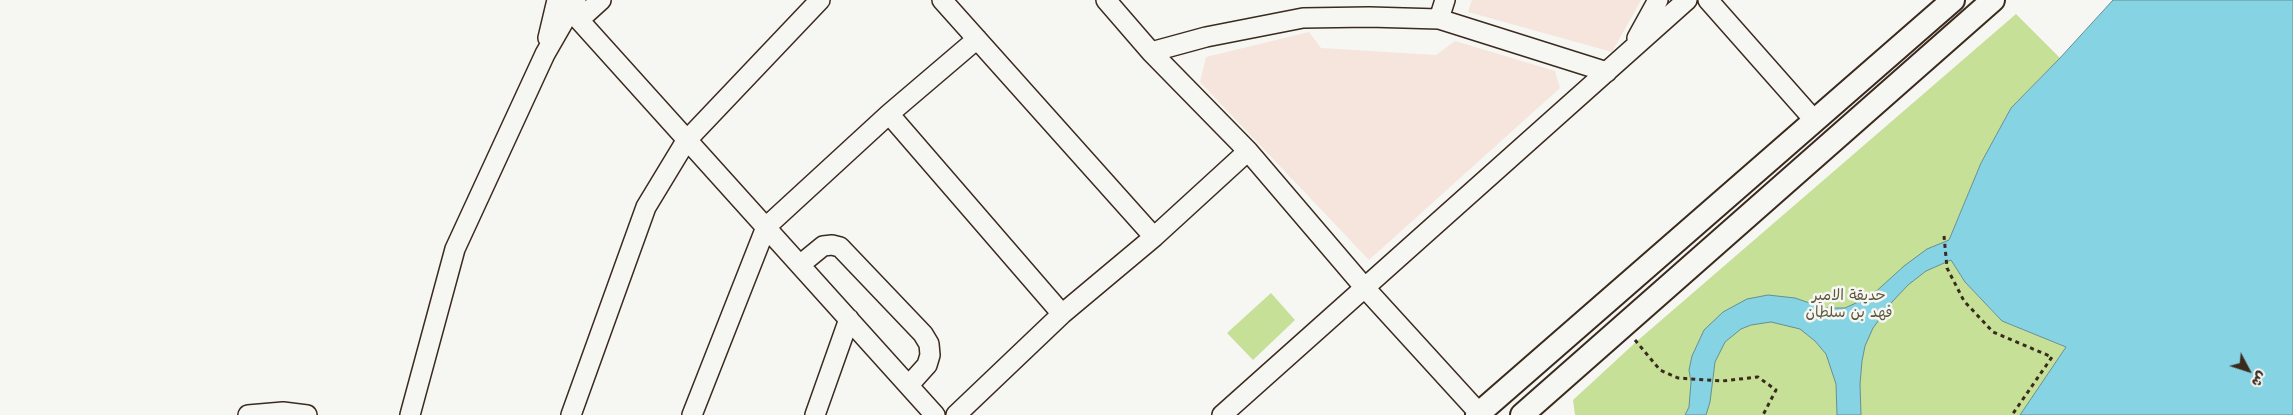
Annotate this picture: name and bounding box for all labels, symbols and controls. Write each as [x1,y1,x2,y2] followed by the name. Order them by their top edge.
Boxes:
[1805,287,1893,322] park label: حديقة الامير فهد بن سلطان
[2223,345,2273,395] north arrow
[2248,368,2271,391] text: ش

